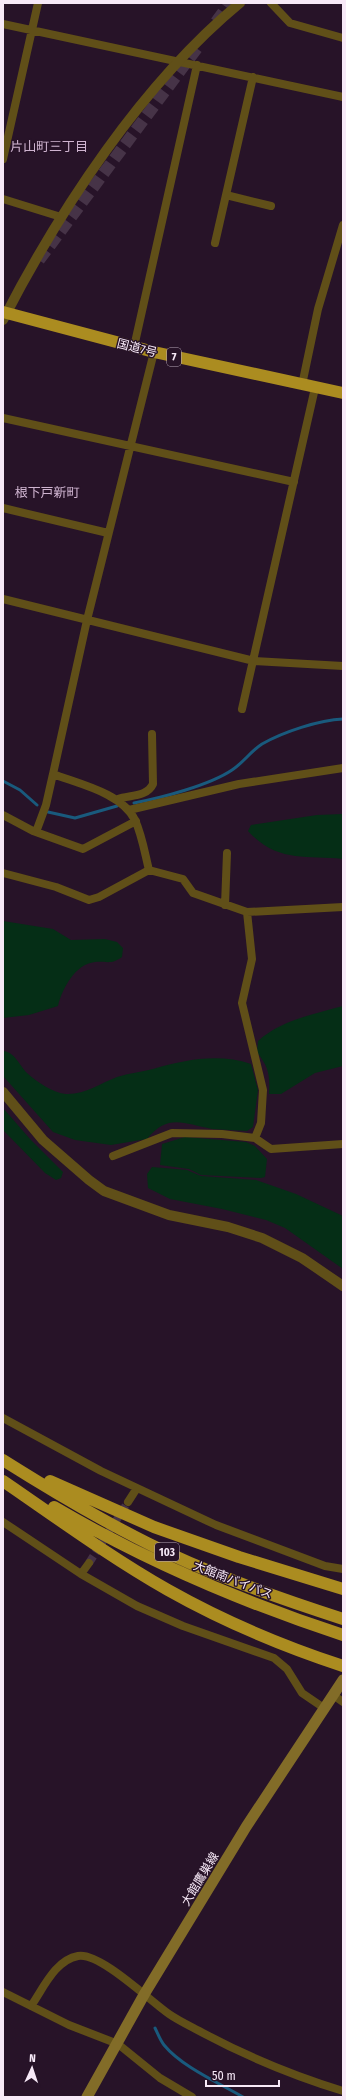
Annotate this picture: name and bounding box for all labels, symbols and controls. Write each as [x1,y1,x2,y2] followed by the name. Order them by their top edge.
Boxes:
[10,139,88,154] district label: 片山町三丁目
[115,336,159,360] street label: 国道7号
[167,348,181,366] road number: 7
[14,485,80,500] district label: 根下戸新町
[155,1543,179,1561] road number: 103
[191,1558,275,1602] street label: 大館南バイパス
[179,1850,221,1908] street label: 大館鷹巣線
[12,2048,52,2088] north arrow
[29,2052,36,2065] text: N
[206,2062,279,2088] scale bar
[212,2069,236,2083] text: 50 m

